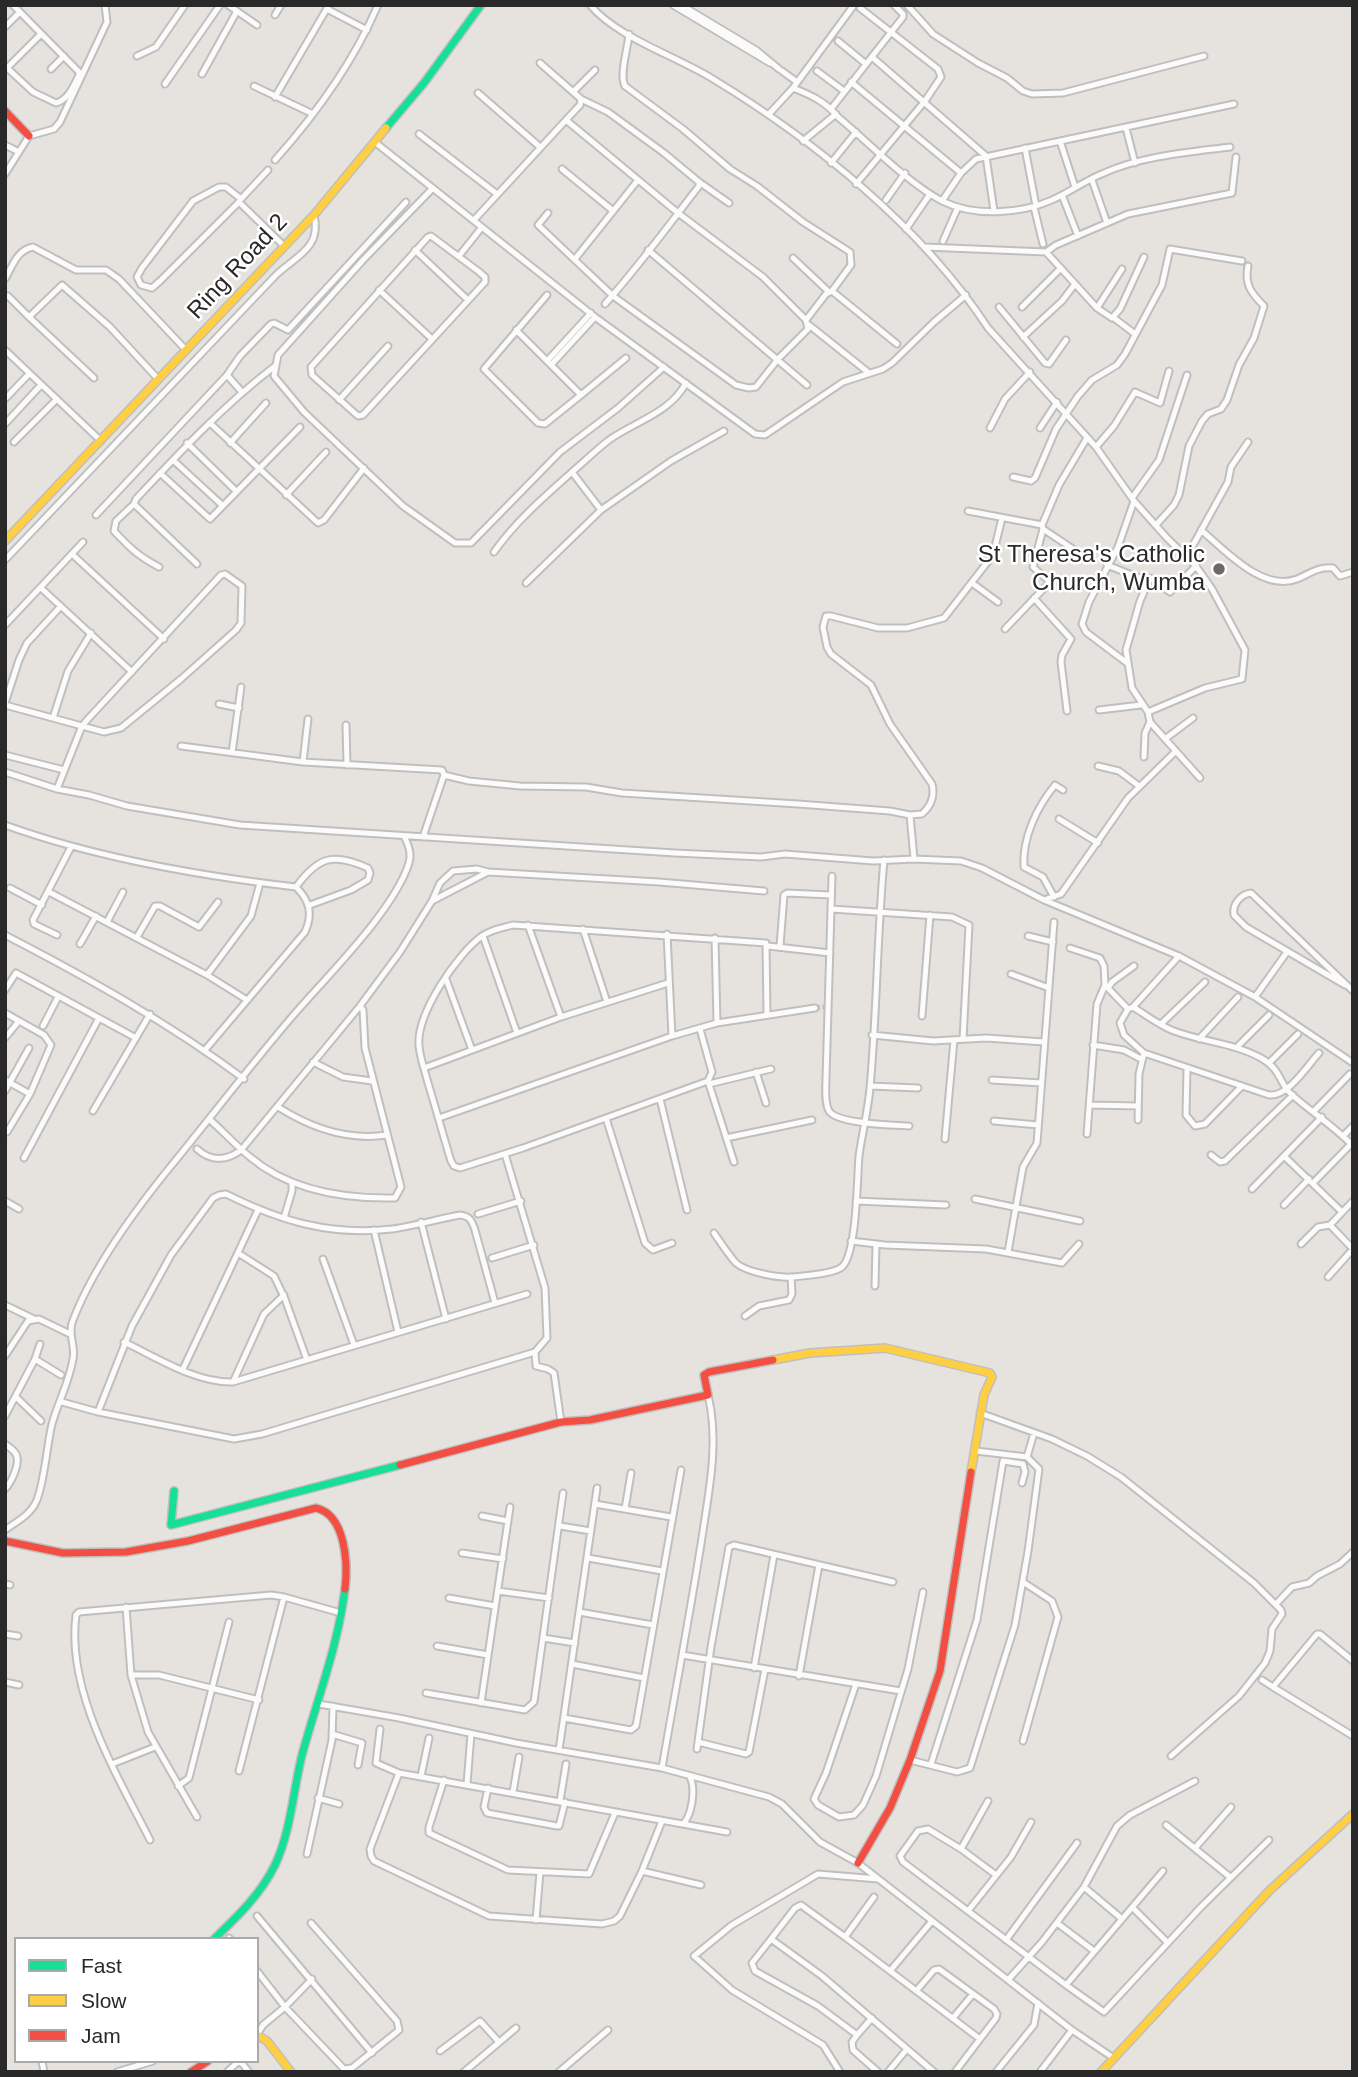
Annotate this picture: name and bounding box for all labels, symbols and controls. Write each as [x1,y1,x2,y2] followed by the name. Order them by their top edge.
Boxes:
[182,208,294,326] street label: Ring Road 2
[978,541,1205,597] place label: St Theresa's Catholic Church, Wumba
[1211,561,1227,577] marker: St Theresa's Catholic Church, Wumba
[14,1937,259,2063] legend
[81,1954,122,1977] text: Fast
[81,1989,127,2012] text: Slow
[81,2024,121,2047] text: Jam

